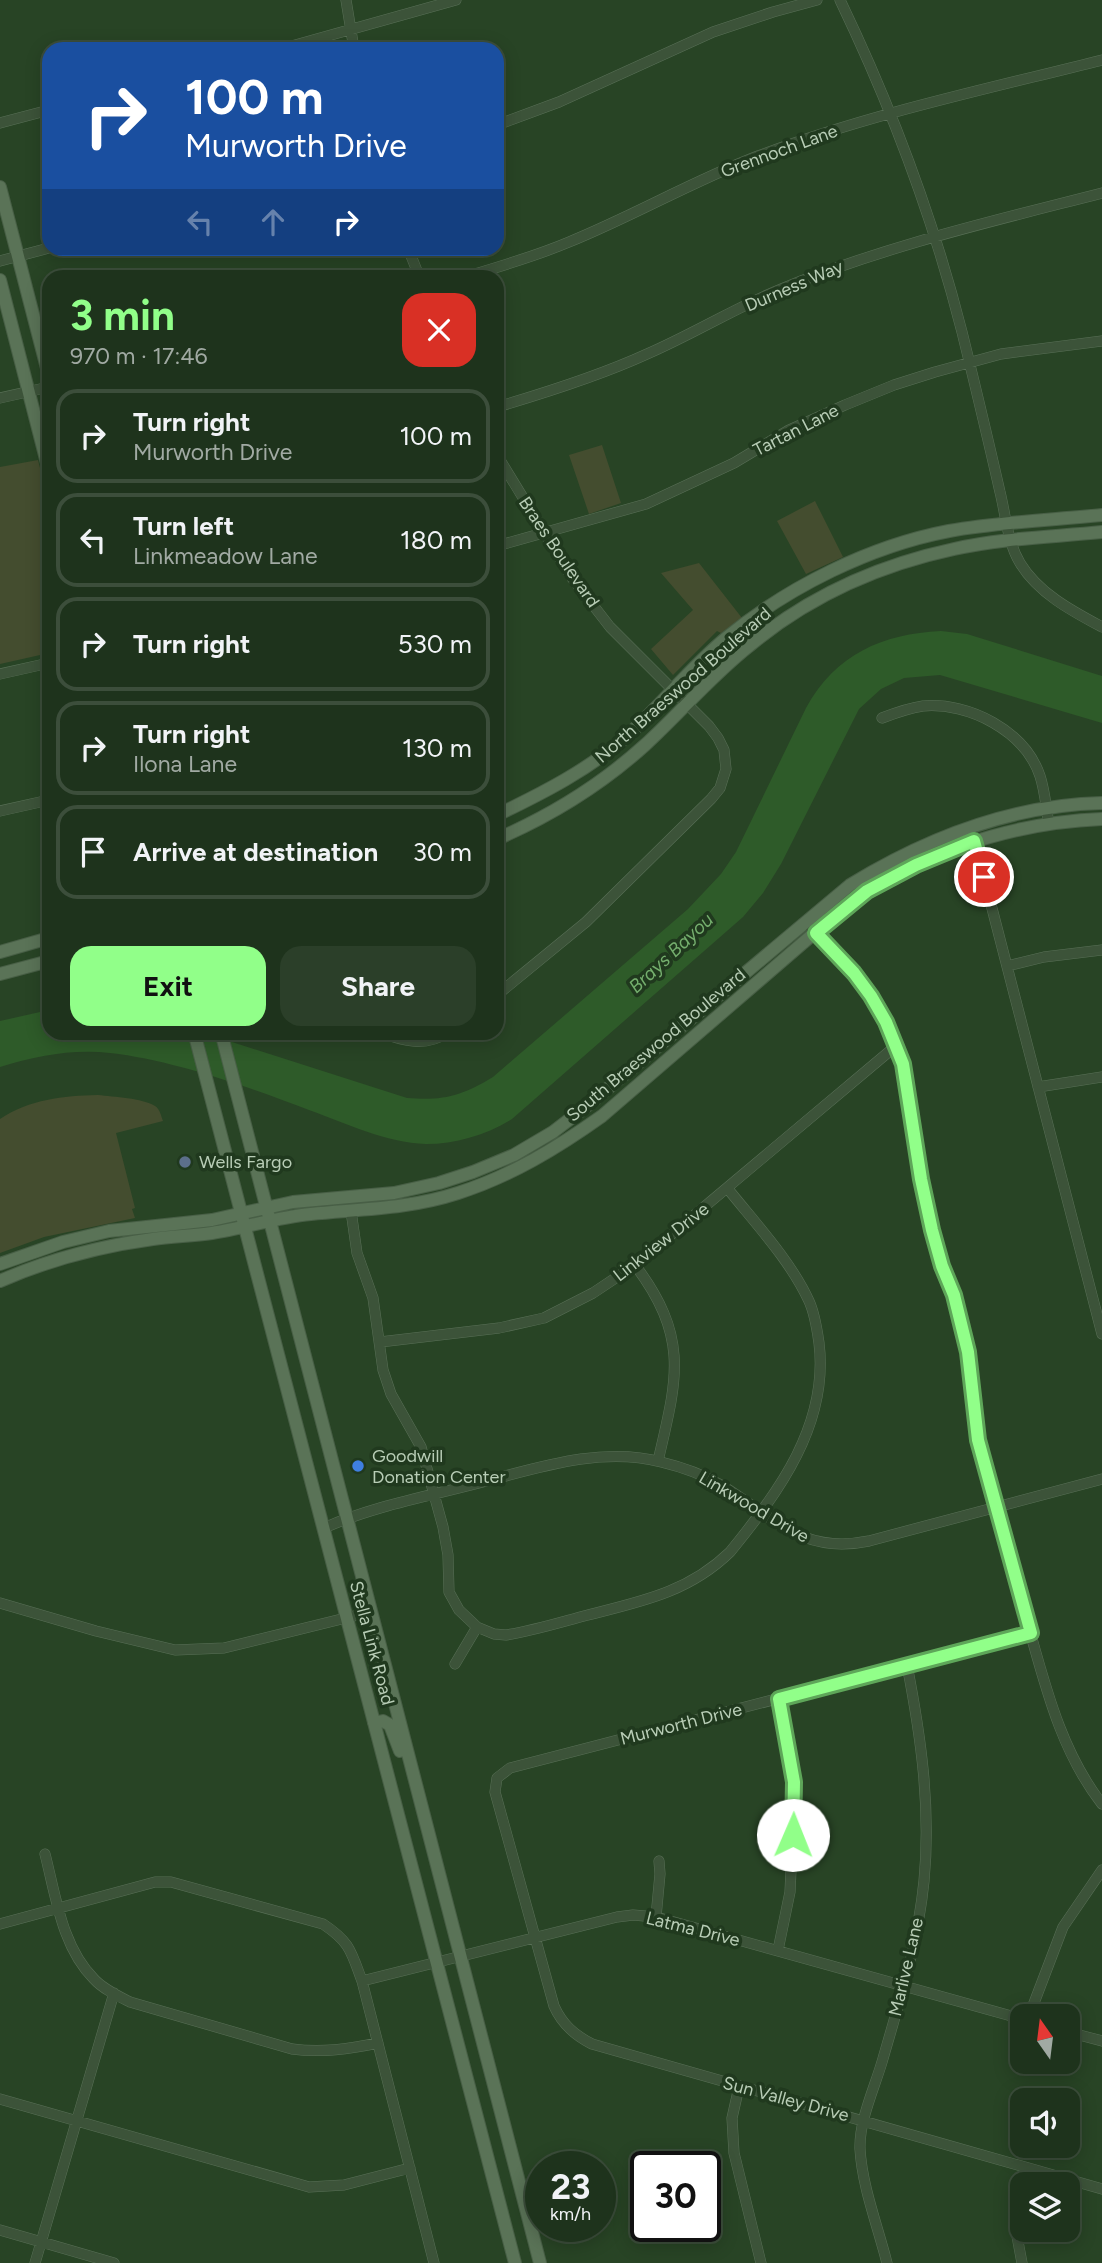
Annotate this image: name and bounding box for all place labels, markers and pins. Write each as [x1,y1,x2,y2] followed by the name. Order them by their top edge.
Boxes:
[954,847,1014,907] pin
[199,1151,292,1173] place label: Wells Fargo
[177,1154,193,1170] marker: Wells Fargo
[372,1445,505,1488] place label: Goodwill Donation Center
[350,1458,366,1474] marker: Goodwill Donation Center

